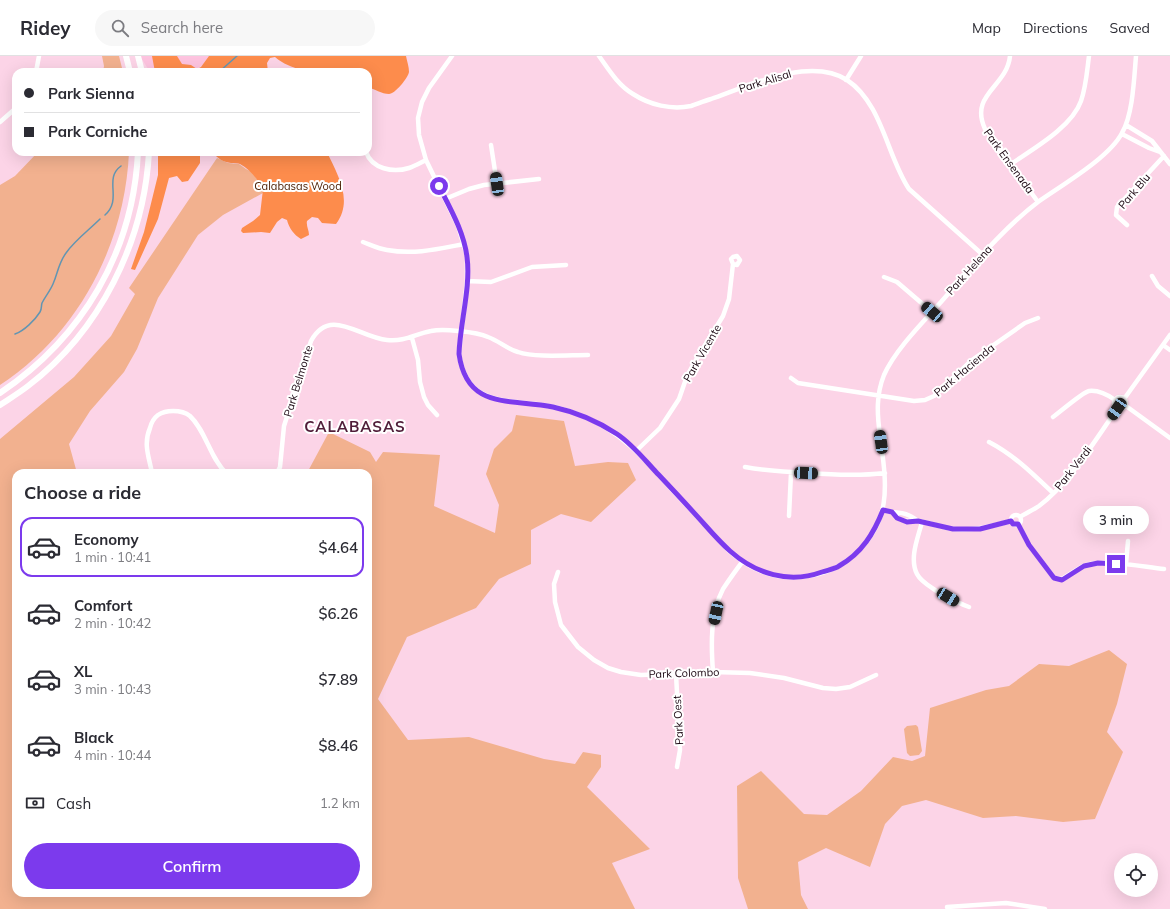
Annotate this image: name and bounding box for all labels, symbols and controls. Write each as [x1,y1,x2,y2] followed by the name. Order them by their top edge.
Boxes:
[95,10,375,46] search box
[20,16,71,40] text: Ridey
[109,17,131,39] icon: search
[141,18,223,37] text: Search here
[972,19,1001,37] text: Map
[1023,19,1088,37] text: Directions
[1110,19,1150,37] text: Saved
[737,66,793,96] street label: Park Alisal
[48,84,134,103] text: Park Sienna
[48,122,148,141] text: Park Corniche
[981,126,1037,196] street label: Park Ensenada
[1115,170,1153,212] street label: Park Blu
[489,171,505,197] car
[430,177,448,195] route start
[254,179,342,193] park label: Calabasas Wood
[943,242,995,298] street label: Park Helena
[919,300,945,324] car
[680,322,724,384] street label: Park Vicente
[931,341,997,399] street label: Park Hacienda
[280,343,316,419] street label: Park Belmonte
[1105,396,1129,422] car
[304,417,406,436] district label: CALABASAS
[873,429,889,455] car
[1051,443,1095,493] street label: Park Verdi
[794,466,818,480] car
[24,481,141,504] text: Choose a ride
[1083,506,1149,534] callout: 3 min
[1099,512,1133,528] text: 3 min
[26,529,62,565] icon: car
[74,530,139,549] text: Economy
[318,538,358,557] text: $4.64
[74,549,151,565] text: 1 min · 10:41
[1107,555,1125,573] route end
[935,586,961,608] car
[26,595,62,631] icon: car
[74,596,132,615] text: Comfort
[708,600,724,626] car
[318,604,358,623] text: $6.26
[74,615,151,631] text: 2 min · 10:42
[26,661,62,697] icon: car
[74,662,92,681] text: XL
[648,665,720,681] street label: Park Colombo
[318,670,358,689] text: $7.89
[74,681,151,697] text: 3 min · 10:43
[670,695,686,745] street label: Park Oest
[26,727,62,763] icon: car
[74,728,113,747] text: Black
[318,736,358,755] text: $8.46
[74,747,151,763] text: 4 min · 10:44
[24,792,46,814] icon: cash
[56,794,91,813] text: Cash
[320,795,360,811] text: 1.2 km
[24,843,360,889] button: Confirm
[1114,853,1158,897] map controls
[1114,853,1158,897] button: locate

